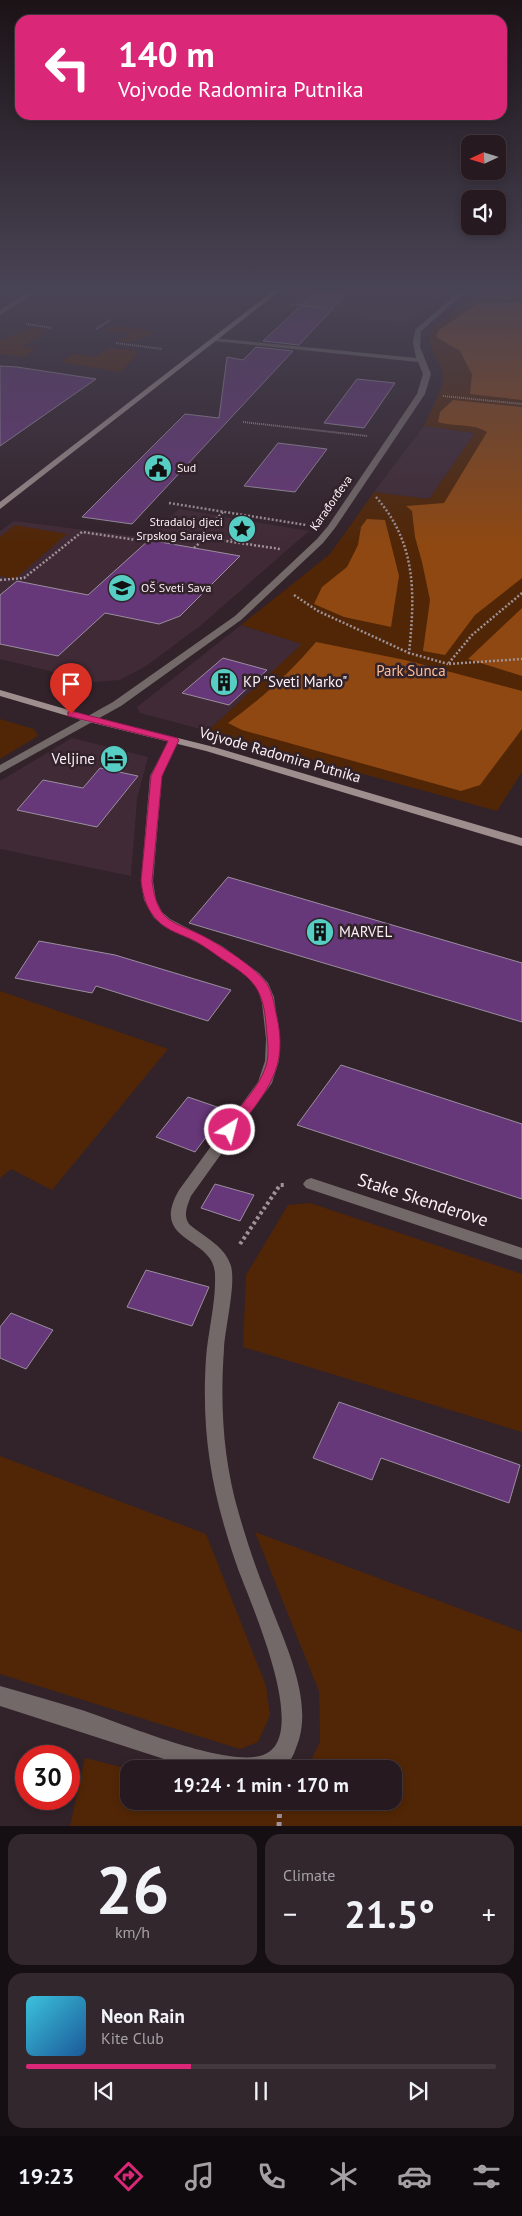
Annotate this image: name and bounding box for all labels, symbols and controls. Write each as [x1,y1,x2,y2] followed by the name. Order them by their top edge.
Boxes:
[118,31,215,77] text: 140 m
[35,35,100,100] icon: left
[118,75,364,103] text: Vojvode Radomira Putnika
[461,135,506,180] north arrow
[461,135,506,235] map controls
[461,190,506,235] button: sound
[143,453,173,483] public building icon: Sud
[177,460,196,475] place label: Sud
[306,472,355,533] street label: Karađorđeva
[136,514,223,543] place label: Stradaloj djeci Srpskog Sarajeva
[227,514,257,544] place icon: Stradaloj djeci Srpskog Sarajeva
[107,573,137,603] school or university icon: OŠ Sveti Sava
[141,580,212,595] place label: OŠ Sveti Sava
[376,661,446,680] park label: Park Sunca
[50,663,92,714] pin
[209,667,239,697] building icon: KP "Sveti Marko"
[57,670,85,698] icon: arrive
[243,672,347,691] place label: KP "Sveti Marko"
[196,722,363,787] street label: Vojvode Radomira Putnika
[99,744,129,774] hotel icon: Veljine
[50,749,95,768] place label: Veljine
[305,917,335,947] building icon: MARVEL
[339,922,392,941] place label: MARVEL
[203,1103,255,1155] position arrow
[355,1168,491,1231] street label: Stake Skenderove
[15,1745,80,1810] speed limit sign: 30
[173,1773,349,1797] text: 19:24 · 1 min · 170 m
[96,1847,169,1931] text: 26
[283,1865,335,1885] text: Climate
[344,1889,435,1938] text: 21.5°
[283,1895,297,1932] text: −
[482,1895,496,1932] text: +
[115,1922,150,1942] text: km/h
[101,2004,185,2028] text: Neon Rain
[101,2028,164,2048] text: Kite Club
[90,2077,118,2105] icon: previous
[247,2077,275,2105] icon: pause
[404,2077,432,2105] icon: next
[111,2159,146,2194] icon: directions
[182,2159,217,2194] icon: music
[254,2159,289,2194] icon: phone
[326,2159,361,2194] icon: climate
[397,2159,432,2194] icon: car
[469,2159,504,2194] icon: filters
[18,2162,74,2190] text: 19:23

